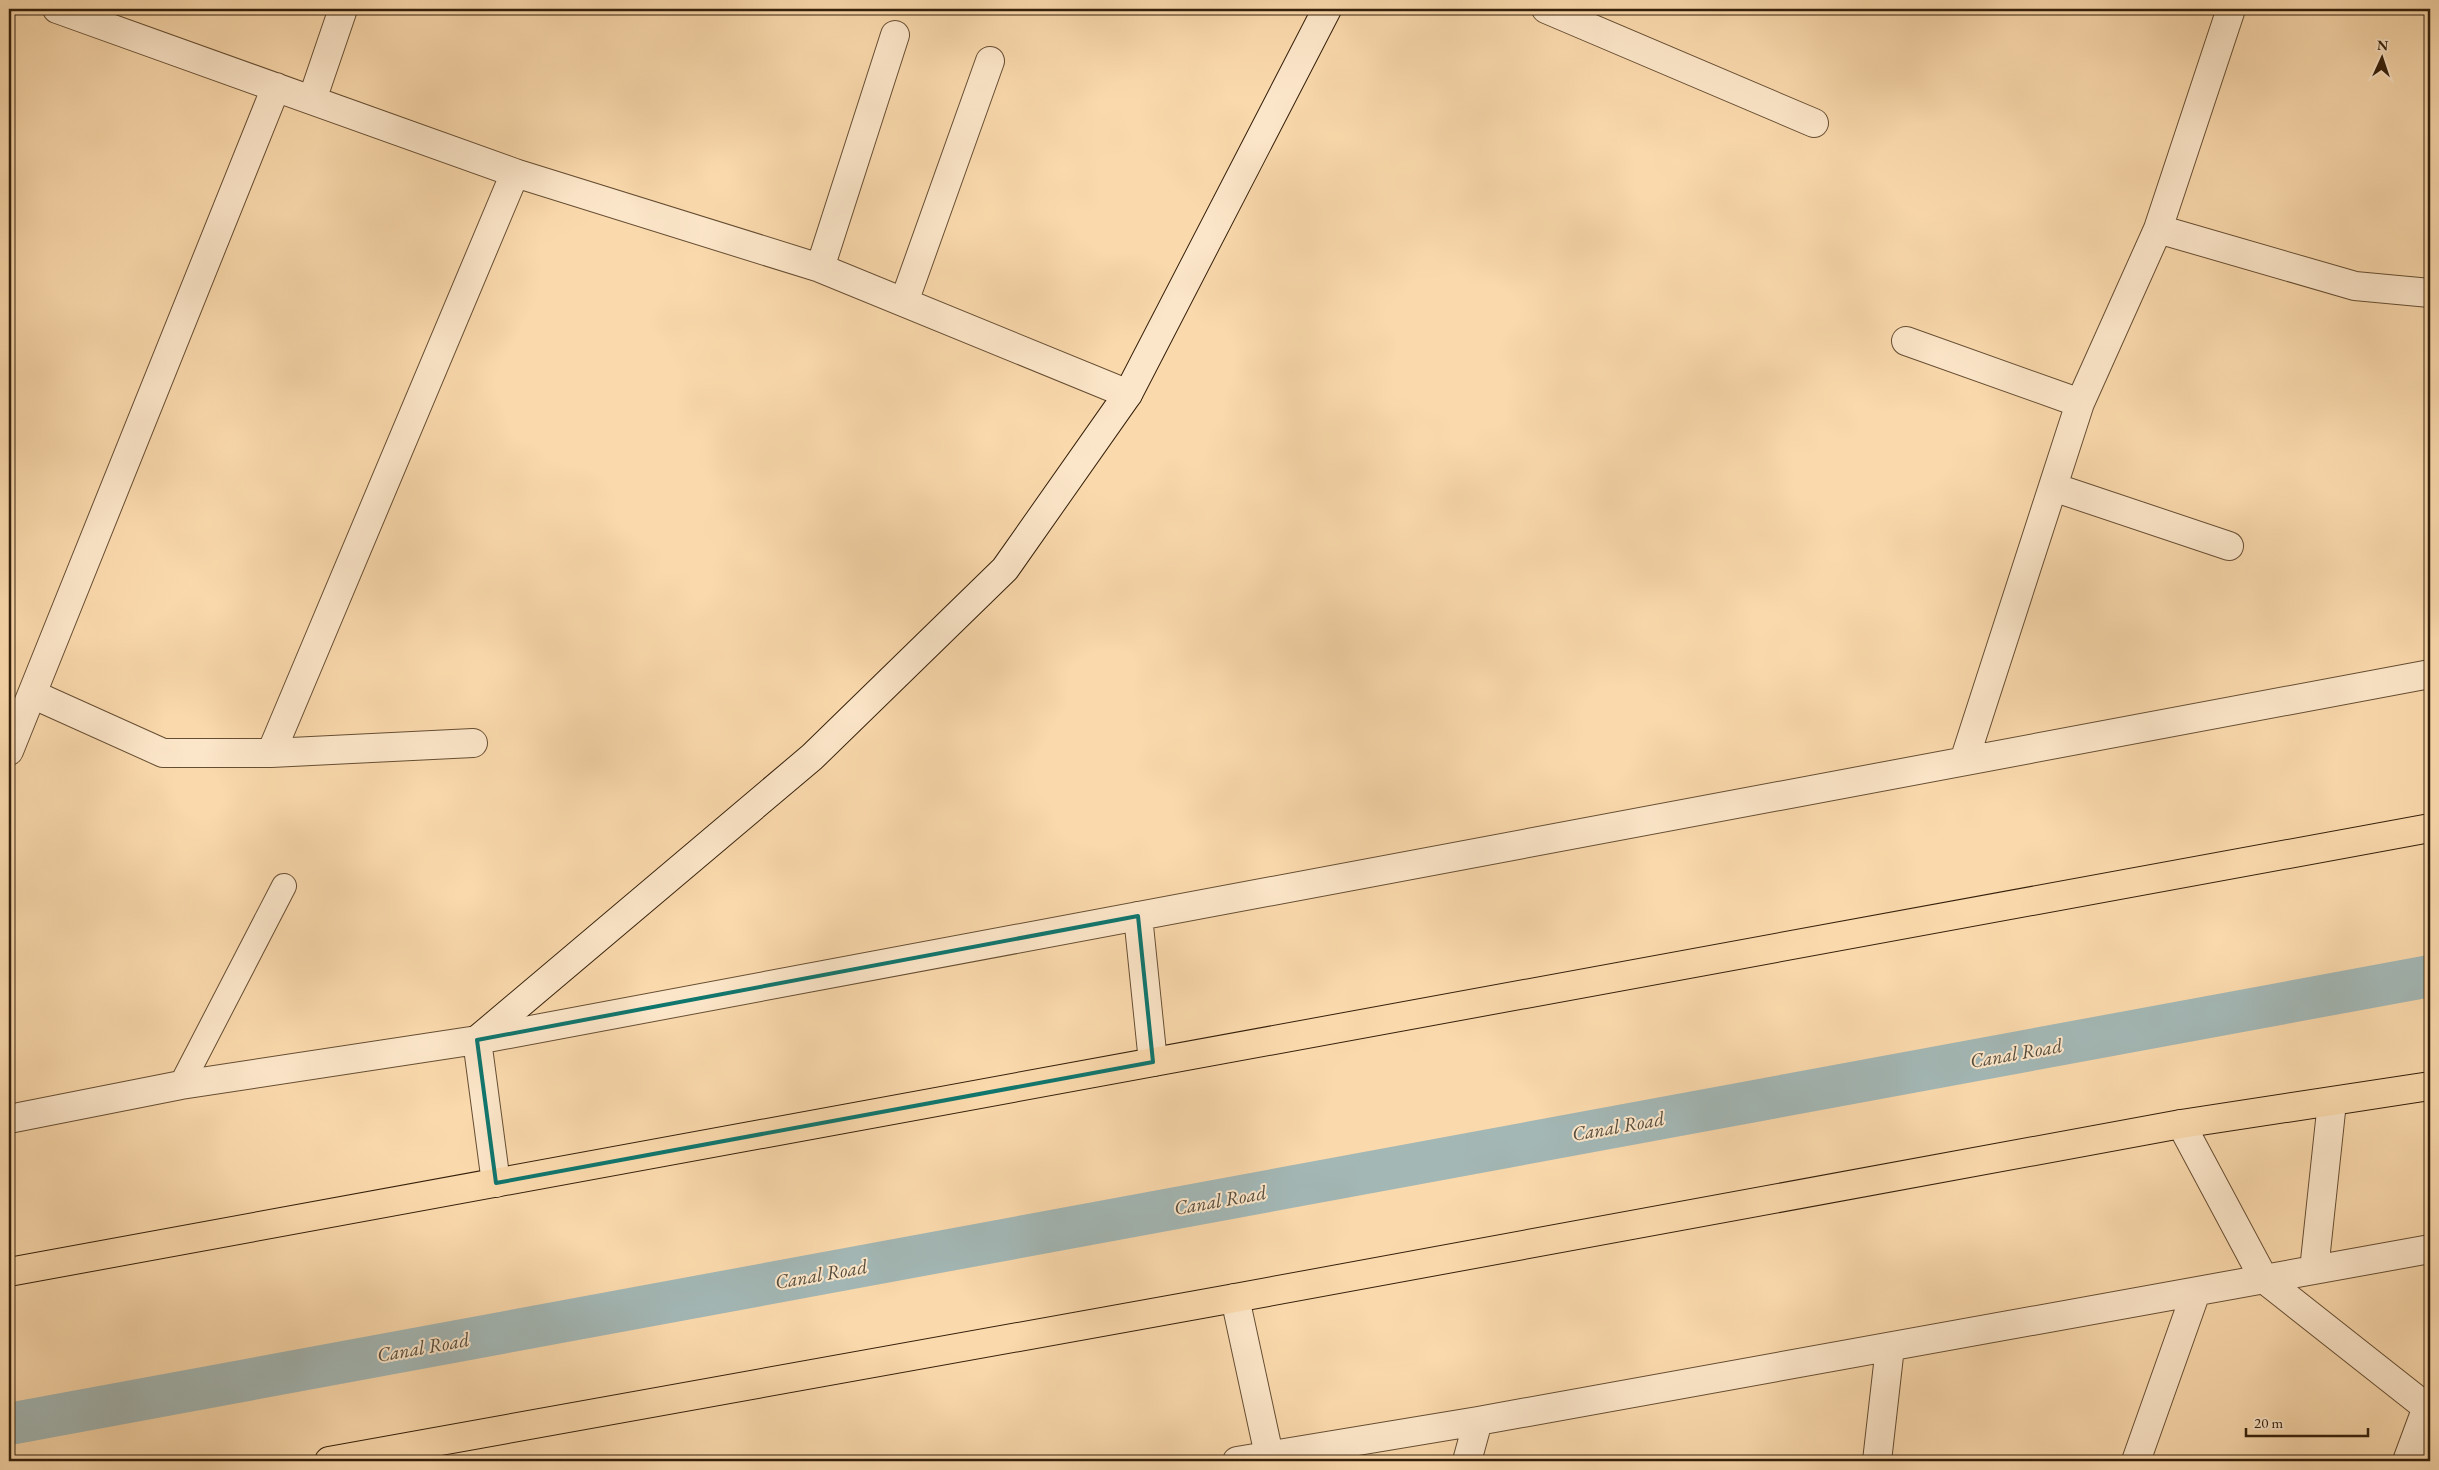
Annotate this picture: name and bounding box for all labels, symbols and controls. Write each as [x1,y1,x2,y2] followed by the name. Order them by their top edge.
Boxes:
[2356,32,2406,82] north arrow
[2377,36,2389,54] text: N
[1968,1032,2065,1074] water label: Canal Road
[1570,1105,1667,1147] water label: Canal Road
[1172,1179,1269,1221] water label: Canal Road
[773,1253,870,1295] water label: Canal Road
[375,1326,472,1368] water label: Canal Road
[2246,1405,2369,1437] scale bar
[2254,1413,2283,1432] text: 20 m

